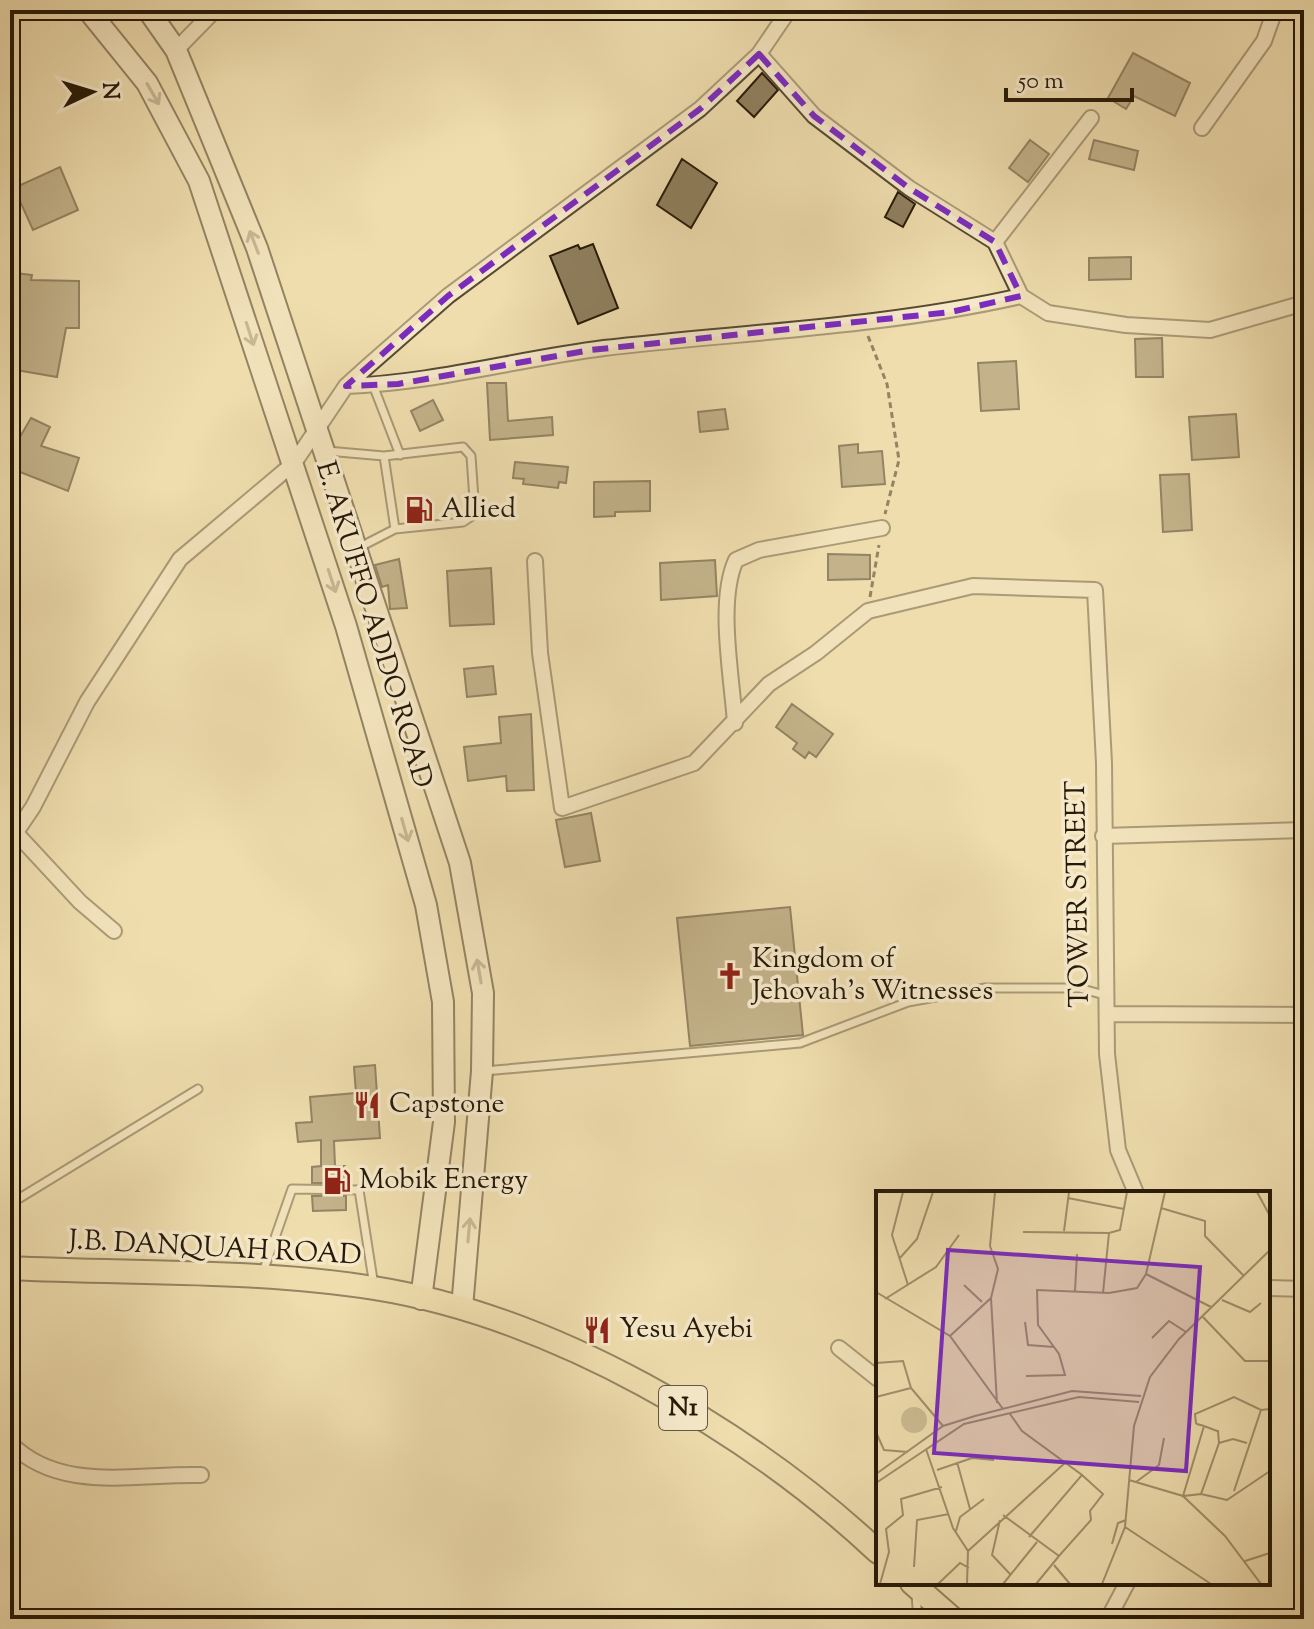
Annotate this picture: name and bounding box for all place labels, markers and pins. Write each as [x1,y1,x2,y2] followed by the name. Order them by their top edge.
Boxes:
[441,490,516,530] place label: Allied
[404,495,434,525] fuel station icon: Allied
[750,940,993,1012] place label: Kingdom of Jehovah's Witnesses
[715,961,745,991] church icon: Kingdom of Jehovah's Witnesses
[389,1085,505,1125] place label: Capstone
[352,1090,382,1120] restaurant icon: Capstone
[359,1161,528,1201] place label: Mobik Energy
[322,1166,352,1196] fuel station icon: Mobik Energy
[619,1310,753,1350] place label: Yesu Ayebi
[582,1315,612,1345] restaurant icon: Yesu Ayebi

